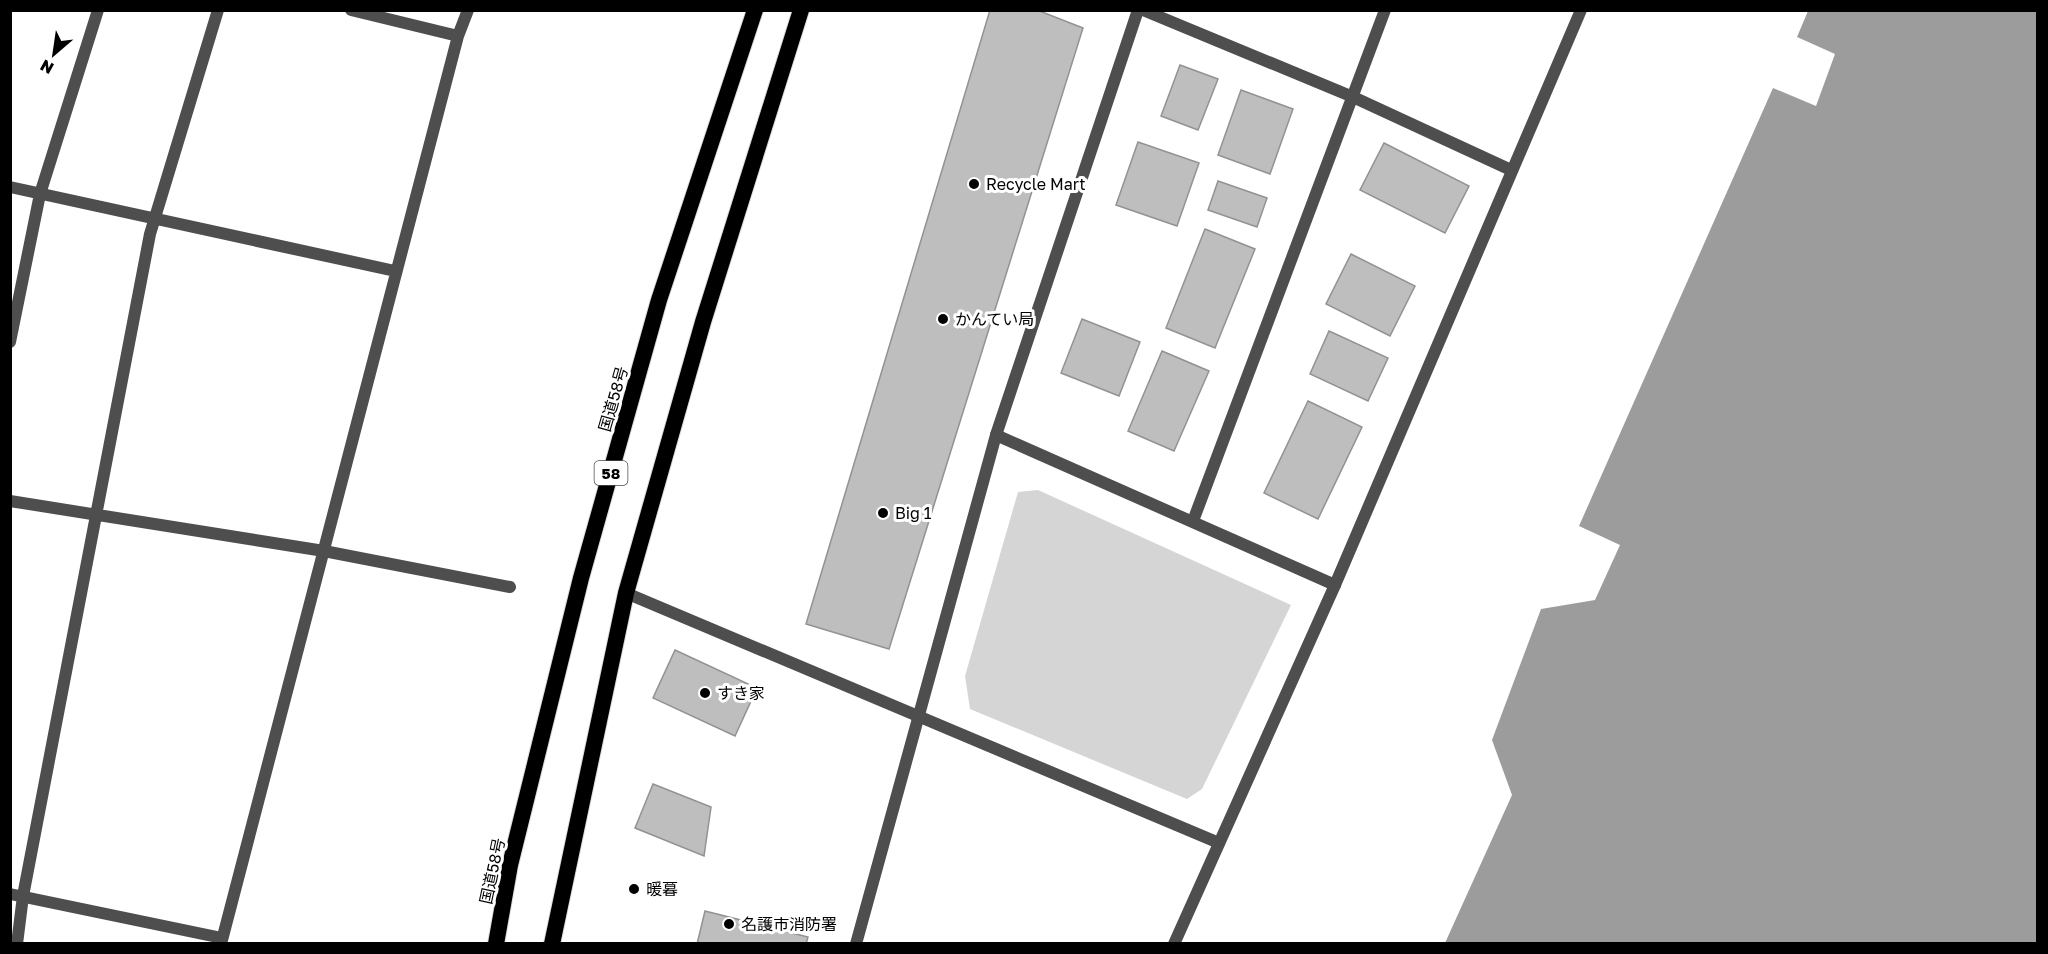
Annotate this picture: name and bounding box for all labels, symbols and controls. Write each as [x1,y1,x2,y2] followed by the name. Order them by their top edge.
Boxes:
[24,24,84,84] north arrow
[37,55,57,79] text: N
[986,174,1086,194] place label: Recycle Mart
[967,177,981,191] marker: Recycle Mart
[955,309,1034,329] place label: かんてい局
[936,312,950,326] marker: かんてい局
[594,364,632,434] street label: 国道58号
[594,461,628,485] road number: 58
[895,503,932,523] place label: Big 1
[876,506,890,520] marker: Big 1
[717,683,765,703] place label: すき家
[698,686,712,700] marker: すき家
[475,836,509,906] street label: 国道58号
[646,879,678,899] place label: 暖暮
[627,882,641,896] marker: 暖暮
[741,914,837,934] place label: 名護市消防署
[722,917,736,931] marker: 名護市消防署

